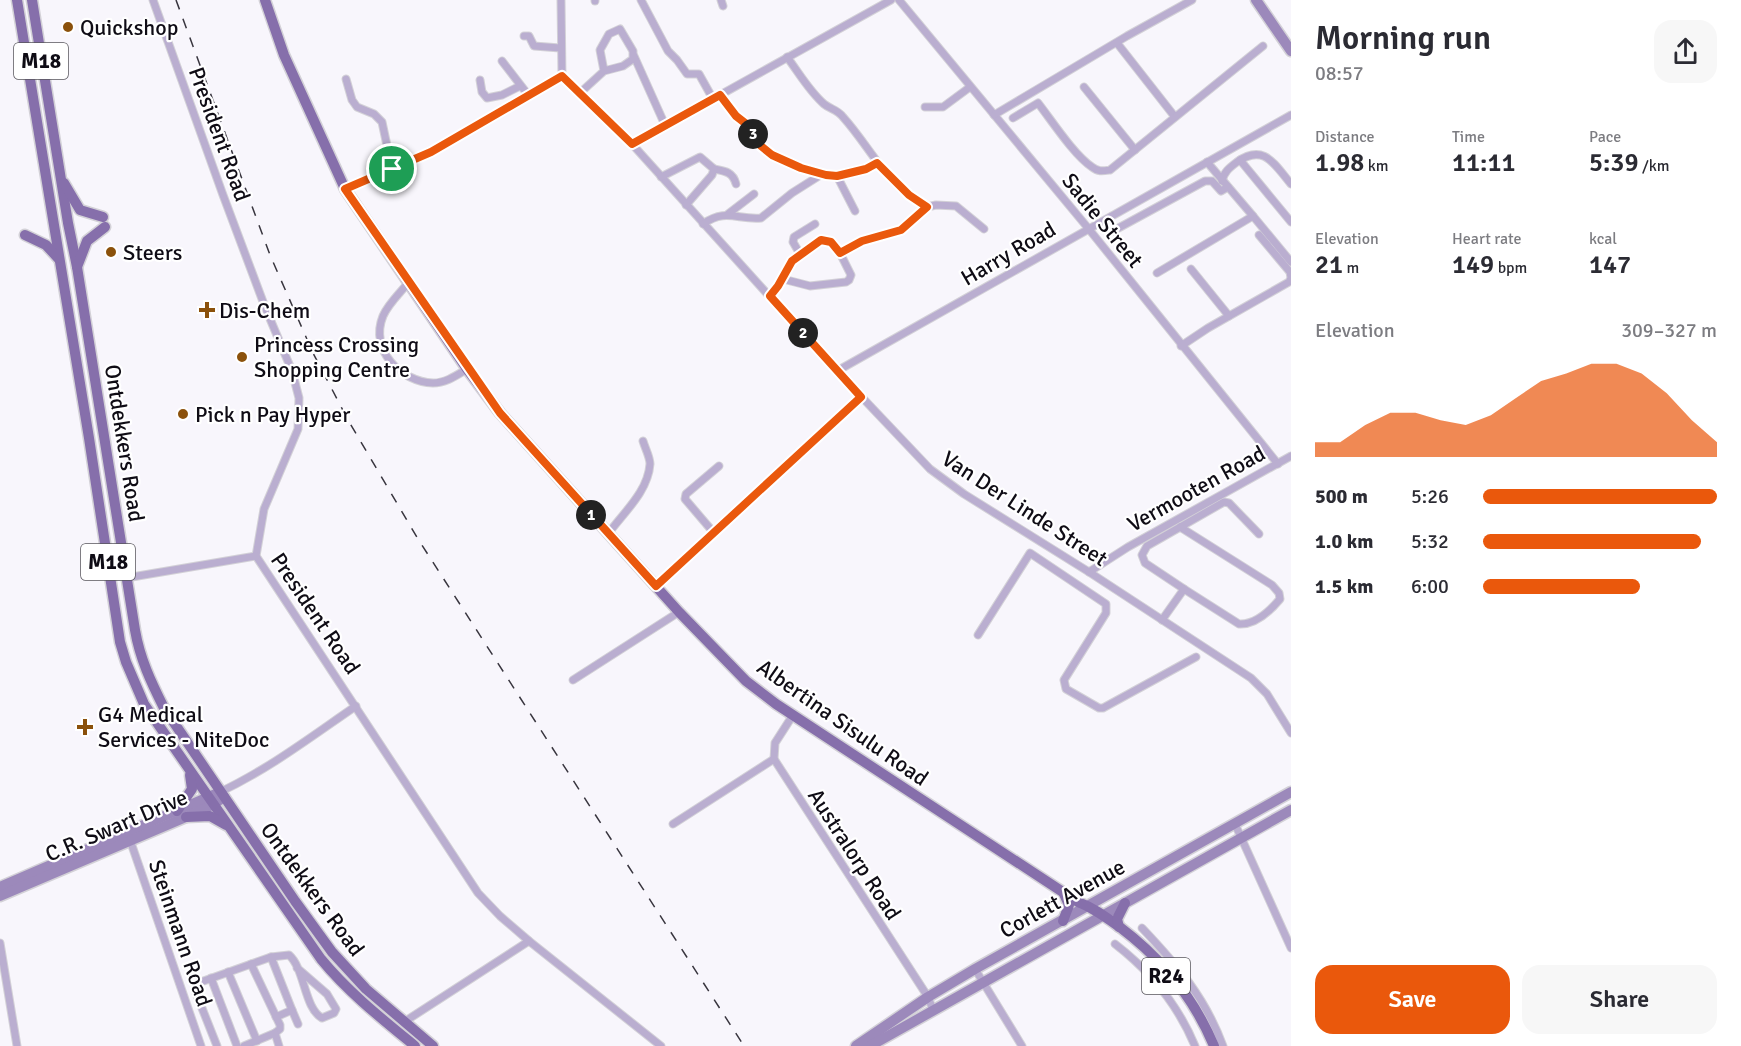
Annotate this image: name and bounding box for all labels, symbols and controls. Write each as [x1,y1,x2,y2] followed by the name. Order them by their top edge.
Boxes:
[80,14,178,41] place label: Quickshop
[1315,18,1491,59] text: Morning run
[61,20,75,34] marker: Quickshop
[1654,20,1717,83] button: share
[14,43,68,79] road number: M18
[1315,61,1364,86] text: 08:57
[183,63,256,205] street label: President Road
[738,119,768,149] pin: 3
[749,124,757,144] text: 3
[1315,127,1375,147] text: Distance
[1452,127,1485,147] text: Time
[1589,127,1621,147] text: Pace
[366,143,417,194] pin
[1315,147,1364,179] text: 1.98
[1452,147,1516,179] text: 11:11
[1589,147,1638,179] text: 5:39
[375,152,408,185] icon: arrive
[1364,156,1389,176] text: km
[1638,156,1670,176] text: /km
[1056,168,1149,273] street label: Sadie Street
[956,215,1060,291] street label: Harry Road
[1315,229,1379,249] text: Elevation
[1452,229,1521,249] text: Heart rate
[1589,229,1617,249] text: kcal
[123,239,182,266] place label: Steers
[104,245,118,259] marker: Steers
[1315,249,1343,281] text: 21
[1452,249,1494,281] text: 149
[1589,249,1631,281] text: 147
[1343,258,1359,278] text: m
[1494,258,1527,278] text: bpm
[219,297,310,324] place label: Dis-Chem
[200,303,214,317] marker: Dis-Chem
[788,318,818,348] pin: 2
[1315,318,1395,343] text: Elevation
[1621,318,1717,343] text: 309–327 m
[799,323,807,343] text: 2
[254,331,419,383] place label: Princess Crossing Shopping Centre
[235,350,249,364] marker: Princess Crossing Shopping Centre
[99,362,150,524] street label: Ontdekkers Road
[195,401,350,428] place label: Pick n Pay Hyper
[176,407,190,421] marker: Pick n Pay Hyper
[1123,439,1270,537] street label: Vermooten Road
[937,445,1113,572] street label: Van Der Linde Street
[1315,484,1368,509] text: 500 m
[1411,484,1449,509] text: 5:26
[576,500,606,530] pin: 1
[587,505,595,525] text: 1
[1315,529,1373,554] text: 1.0 km
[1411,529,1449,554] text: 5:32
[81,544,135,580] road number: M18
[265,547,366,679] street label: President Road
[1315,574,1373,599] text: 1.5 km
[1411,574,1449,599] text: 6:00
[752,653,933,792] street label: Albertina Sisulu Road
[98,701,269,753] place label: G4 Medical Services - NiteDoc
[76,718,94,736] marker: G4 Medical Services - NiteDoc
[41,783,191,868] street label: C.R. Swart Drive
[802,784,907,925] street label: Australorp Road
[255,817,370,962] street label: Ontdekkers Road
[995,853,1130,944] street label: Corlett Avenue
[143,856,218,1010] street label: Steinmann Road
[1142,958,1190,994] road number: R24
[1315,965,1510,1034] button: Save
[1522,965,1717,1034] button: Share

